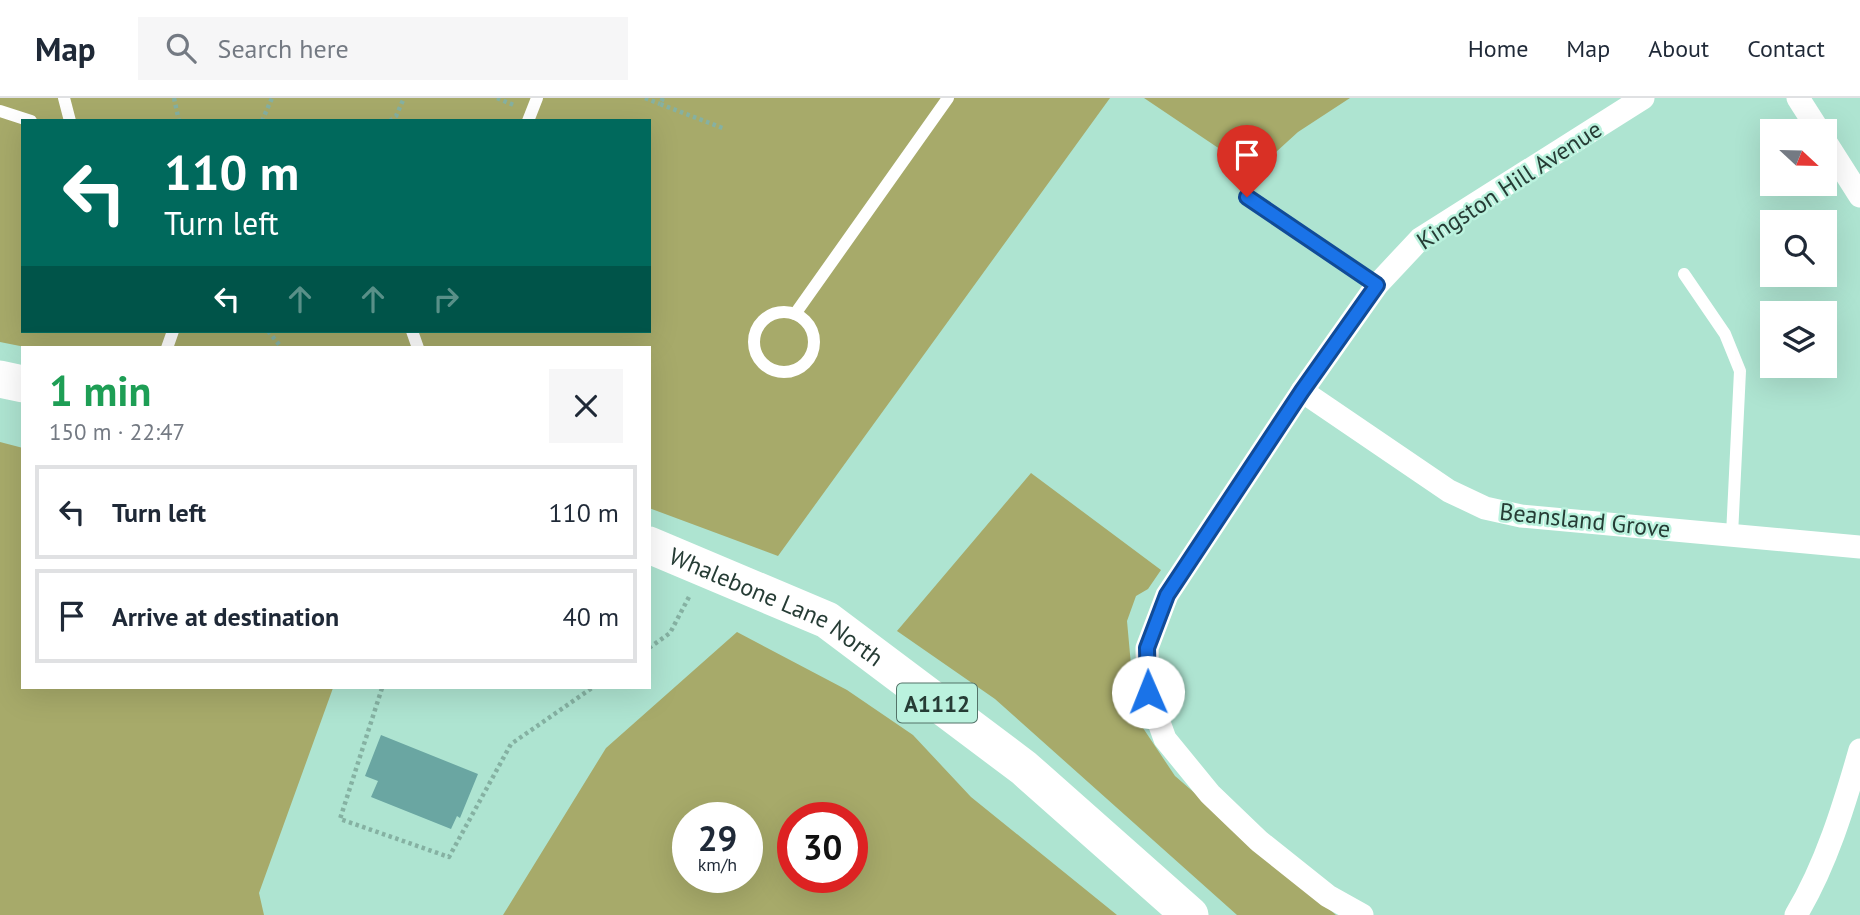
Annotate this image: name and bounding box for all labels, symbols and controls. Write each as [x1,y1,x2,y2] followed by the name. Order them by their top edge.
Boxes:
[138,17,628,80] search box
[35,27,96,70] text: Map
[162,29,200,67] icon: search
[218,32,349,65] text: Search here
[1468,33,1528,64] text: Home
[1566,33,1610,64] text: Map
[1648,33,1709,64] text: About
[1747,33,1825,64] text: Contact
[1411,114,1607,256] street label: Kingston Hill Avenue
[1760,119,1838,196] north arrow
[1760,119,1837,378] map controls
[1217,125,1277,197] pin
[1228,136,1266,174] icon: arrive
[164,140,299,204] text: 110 m
[49,147,140,238] icon: left
[164,202,279,244] text: Turn left
[1760,210,1837,287] button: search
[208,280,246,318] icon: left
[281,280,319,318] icon: ahead
[354,280,392,318] icon: ahead
[427,280,465,318] icon: right
[1760,301,1837,378] button: layers
[49,363,151,418] text: 1 min
[549,369,623,443] button: close
[49,417,185,446] text: 150 m · 22:47
[53,493,91,531] icon: left
[112,496,206,529] text: Turn left
[548,496,619,529] text: 110 m
[1498,496,1672,544] street label: Beansland Grove
[665,540,890,673] street label: Whalebone Lane North
[53,597,91,635] icon: arrive
[112,600,339,633] text: Arrive at destination
[563,600,619,633] text: 40 m
[1111,655,1185,729] position arrow
[897,684,977,722] road number: A1112
[777,802,868,893] speed limit sign: 30
[698,815,737,861] text: 29
[698,853,737,876] text: km/h

